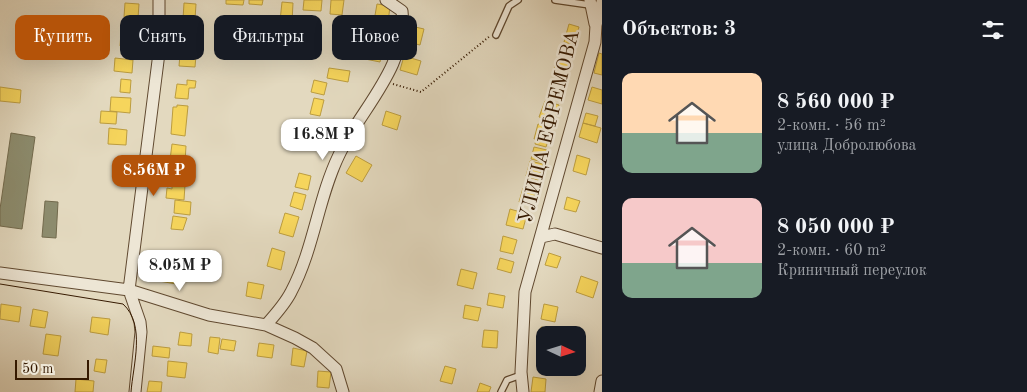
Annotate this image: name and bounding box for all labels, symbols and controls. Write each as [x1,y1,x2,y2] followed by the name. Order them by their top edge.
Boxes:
[15,15,110,60] chip: Купить
[120,15,204,60] chip: Снять
[214,15,322,60] chip: Фильтры
[332,15,417,60] chip: Новое
[979,16,1007,44] icon: filters
[622,19,736,40] text: Объектов: 3
[516,28,584,226] street label: УЛИЦА ЕФРЕМОВА
[777,92,895,113] text: 8 560 000 ₽
[662,93,722,153] icon: home
[777,118,886,134] text: 2-комн. · 56 m²
[277,119,369,161] pin: 16.8M ₽
[292,127,354,143] text: 16.8M ₽
[777,138,917,154] text: улица Добролюбова
[108,154,200,197] pin: 8.56M ₽
[123,163,185,179] text: 8.56M ₽
[777,217,895,238] text: 8 050 000 ₽
[662,218,722,278] icon: home
[777,243,886,259] text: 2-комн. · 60 m²
[134,250,226,292] pin: 8.05M ₽
[149,258,211,274] text: 8.05M ₽
[777,263,927,279] text: Криничный переулок
[536,326,586,376] north arrow
[536,326,586,376] map controls
[15,357,89,380] scale bar
[22,362,53,376] text: 50 m

